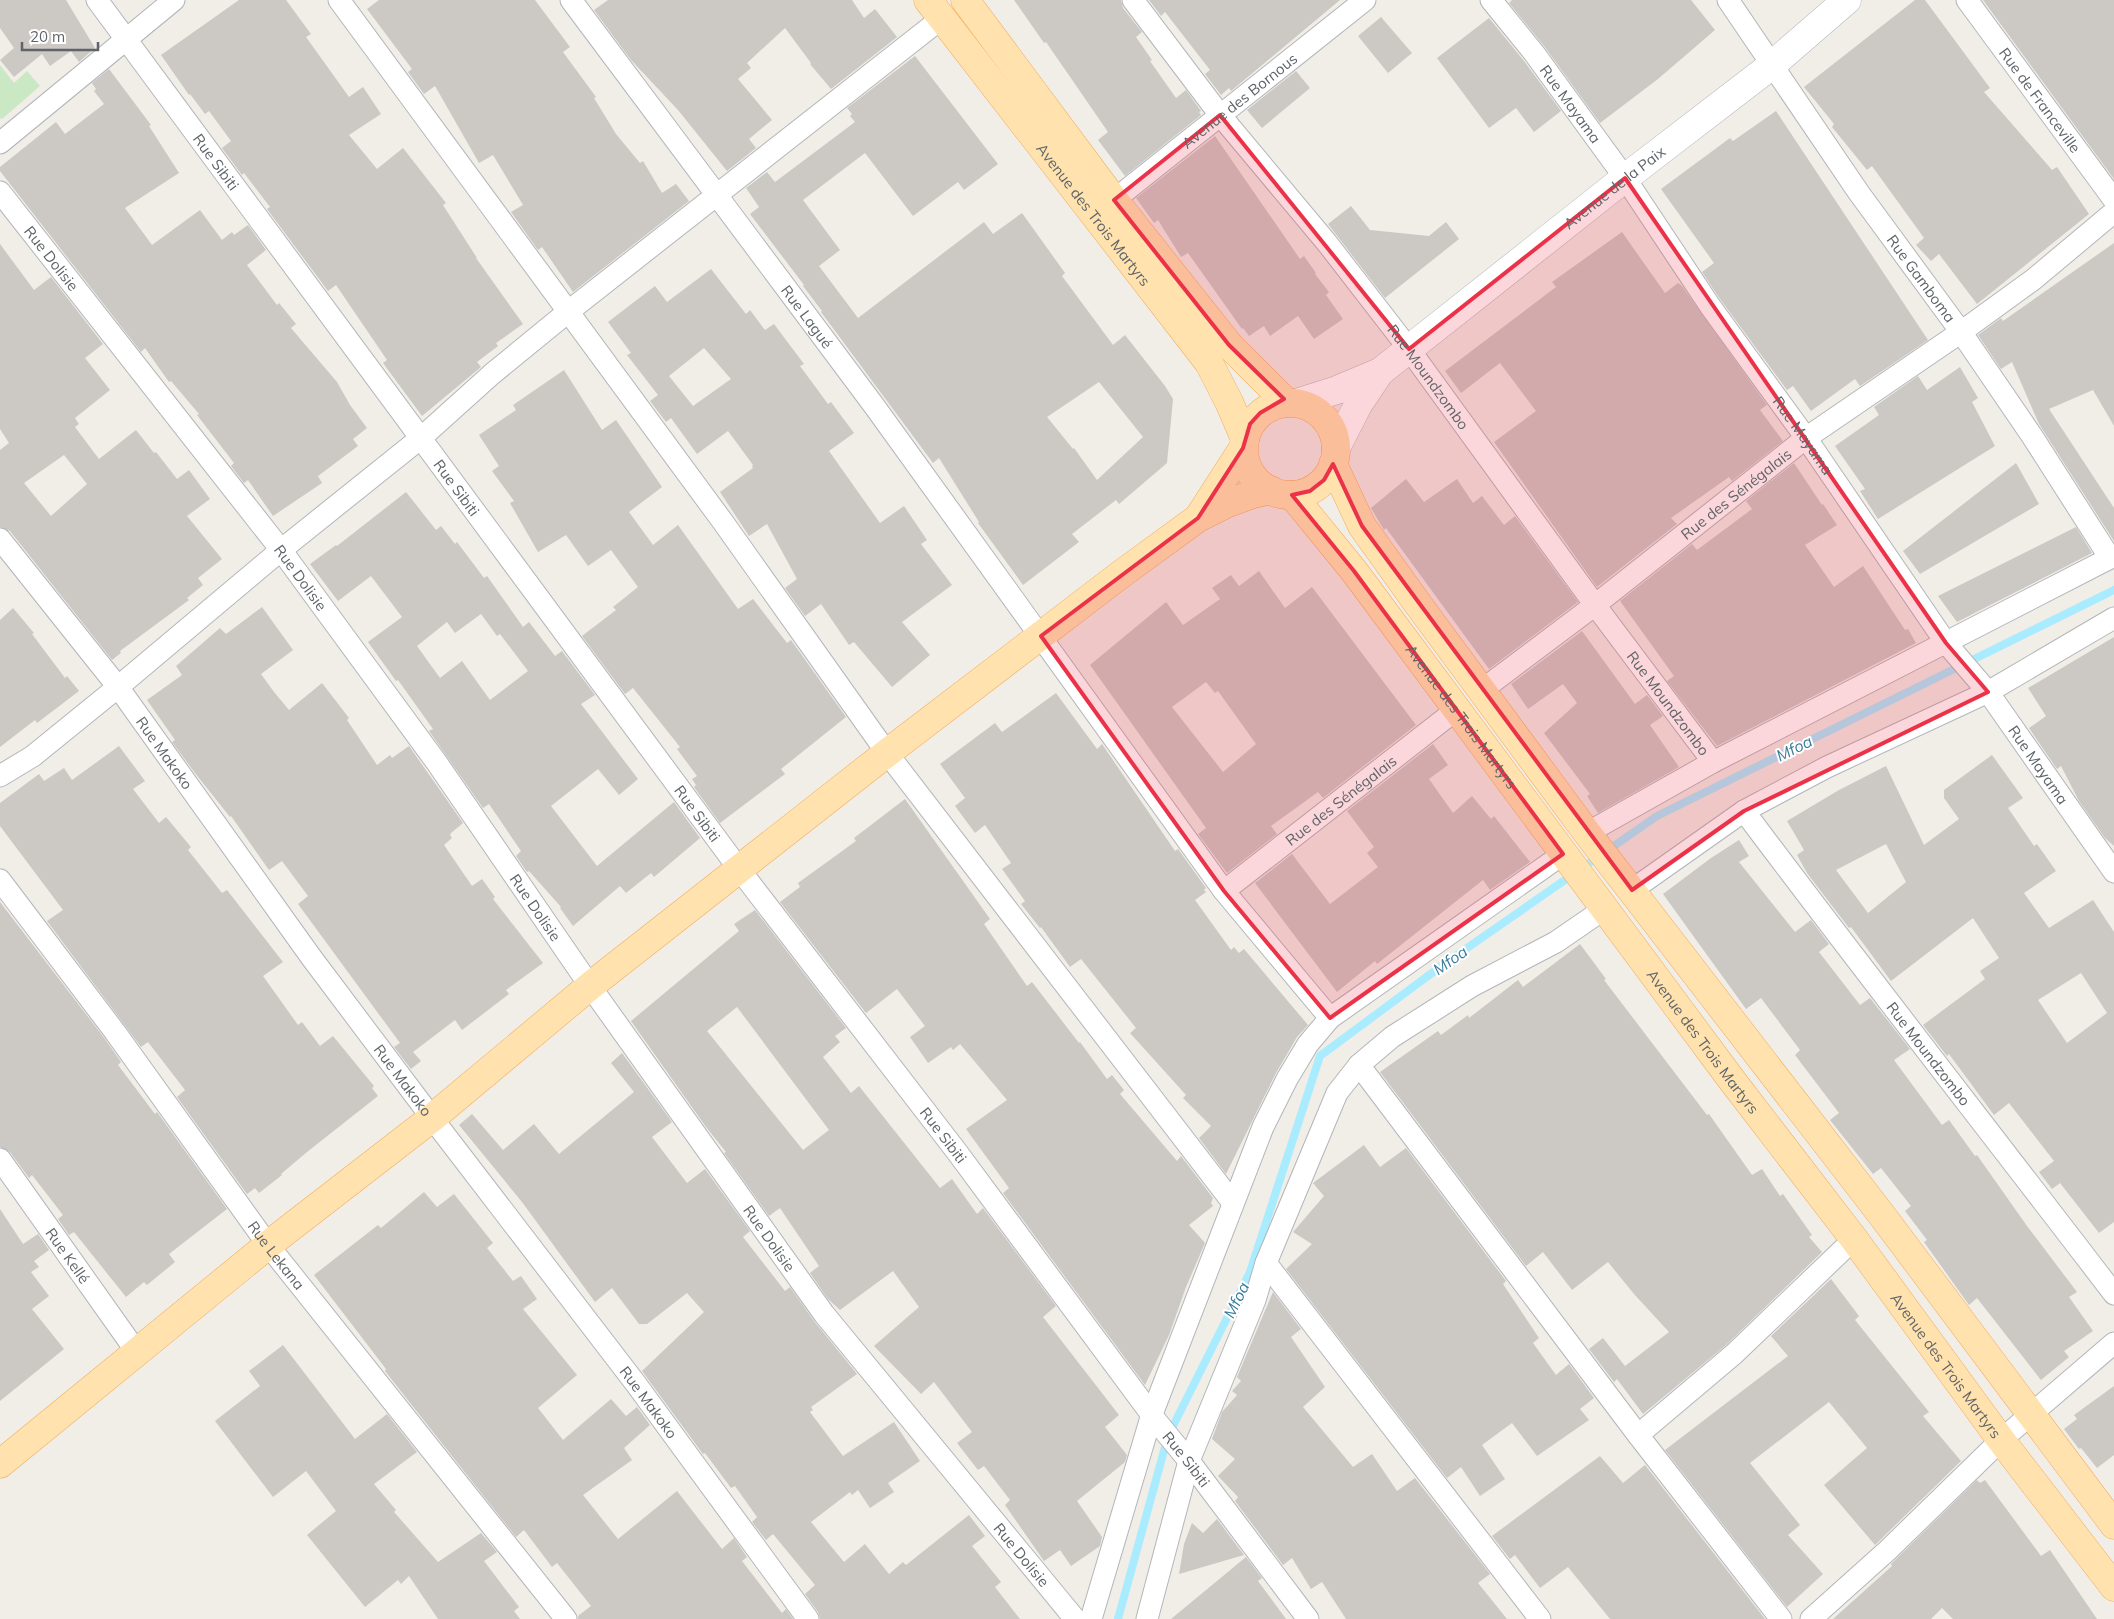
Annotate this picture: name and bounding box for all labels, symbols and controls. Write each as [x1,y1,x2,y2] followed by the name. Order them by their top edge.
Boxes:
[22,20,99,52] scale bar
[30,27,65,46] text: 20 m
[1995,44,2085,156] street label: Rue de Franceville
[1177,48,1301,152] street label: Avenue des Bornous
[1536,61,1606,147] street label: Rue Mayama
[189,130,244,194] street label: Rue Sibiti
[1033,139,1155,289] street label: Avenue des Trois Martyrs
[1559,141,1669,233] street label: Avenue de la Paix
[21,222,83,294] street label: Rue Dolisie
[1883,231,1960,326] street label: Rue Gamboma
[778,281,837,352] street label: Rue Lagué
[1384,320,1474,433] street label: Rue Moundzombo
[1769,392,1838,478] street label: Rue Mayama
[1677,444,1795,543] street label: Rue des Sénégalais
[430,455,484,519] street label: Rue Sibiti
[271,541,332,614] street label: Rue Dolisie
[1402,640,1522,792] street label: Avenue des Trois Martyrs
[1623,647,1714,759] street label: Rue Moundzombo
[132,712,197,793] street label: Rue Makoko
[2005,721,2073,808] street label: Rue Mayama
[1773,731,1816,765] water label: Mfoa
[1281,751,1400,849] street label: Rue des Sénégalais
[671,781,725,845] street label: Rue Sibiti
[506,870,566,944] street label: Rue Dolisie
[1429,941,1471,979] water label: Mfoa
[1643,965,1764,1117] street label: Avenue des Trois Martyrs
[1883,998,1975,1109] street label: Rue Moundzombo
[370,1040,437,1120] street label: Rue Makoko
[916,1103,971,1167] street label: Rue Sibiti
[740,1201,800,1275] street label: Rue Dolisie
[244,1217,309,1293] street label: Rue Lekana
[42,1224,94,1287] street label: Rue Kellé
[1219,1278,1253,1321] water label: Mfoa
[1887,1289,2006,1442] street label: Avenue des Trois Martyrs
[616,1362,682,1442] street label: Rue Makoko
[1159,1427,1214,1490] street label: Rue Sibiti
[990,1519,1054,1590] street label: Rue Dolisie

